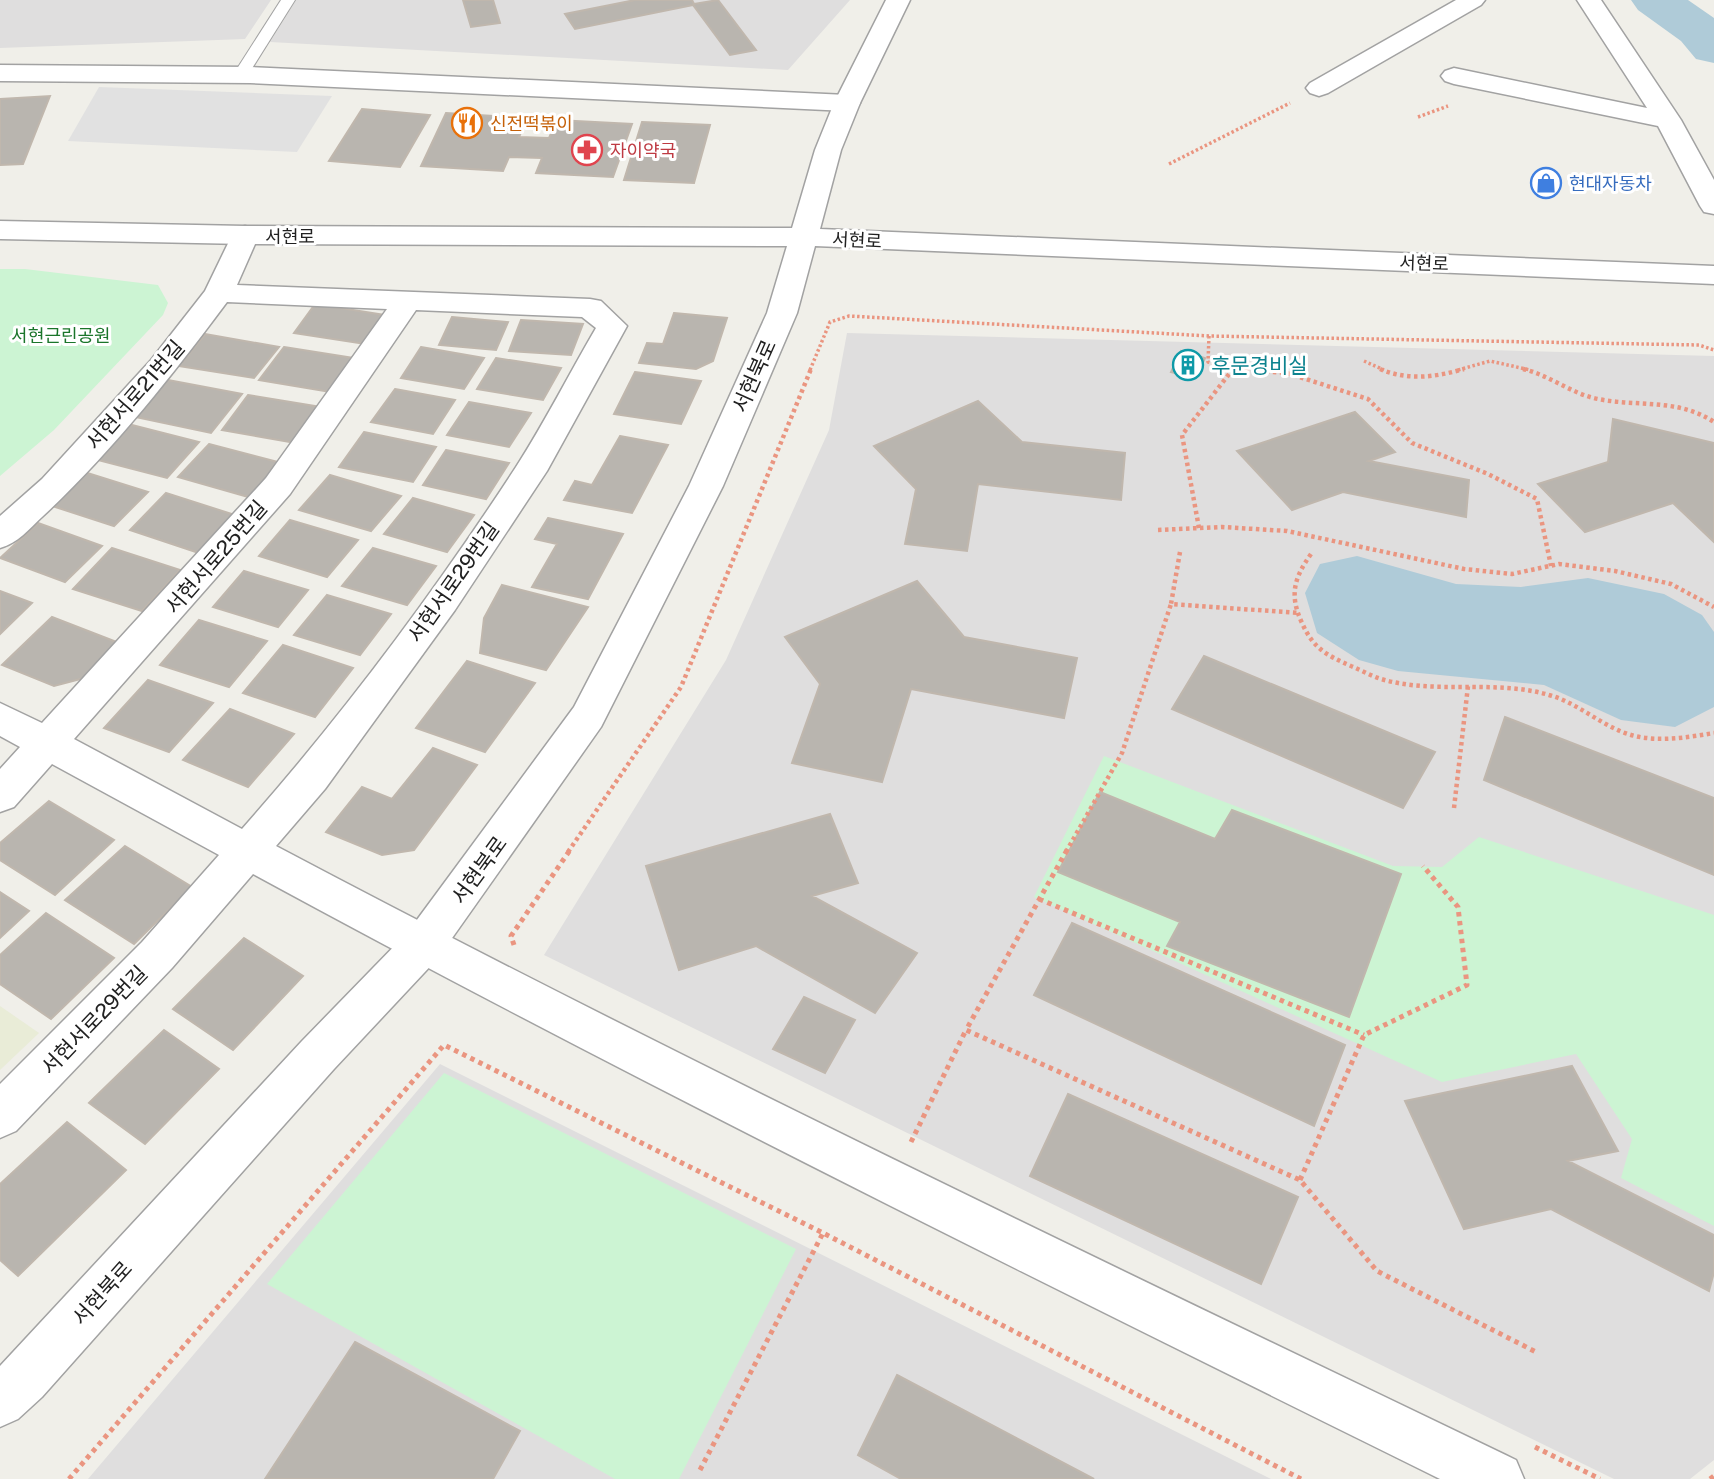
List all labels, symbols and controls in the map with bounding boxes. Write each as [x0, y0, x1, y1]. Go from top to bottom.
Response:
restaurant icon: 신전떡볶이 [450, 106, 484, 140]
place label: 신전떡볶이 [490, 113, 573, 134]
pharmacy icon: 자이약국 [570, 133, 604, 167]
place label: 자이약국 [610, 140, 676, 161]
shop icon: 현대자동차 [1529, 166, 1563, 200]
place label: 현대자동차 [1569, 173, 1652, 194]
street label: 서현로 [265, 226, 315, 247]
street label: 서현로 [832, 228, 882, 252]
street label: 서현로 [1399, 252, 1449, 274]
park label: 서현근린공원 [11, 325, 111, 346]
street label: 서현서로21번길 [81, 335, 189, 455]
street label: 서현북로 [727, 336, 781, 416]
building icon: 후문경비실 [1171, 348, 1205, 382]
place label: 후문경비실 [1211, 353, 1308, 378]
street label: 서현서로25번길 [160, 495, 272, 619]
street label: 서현서로29번길 [402, 517, 504, 647]
street label: 서현북로 [446, 831, 512, 909]
street label: 서현서로29번길 [36, 960, 152, 1080]
street label: 서현북로 [67, 1256, 137, 1330]

